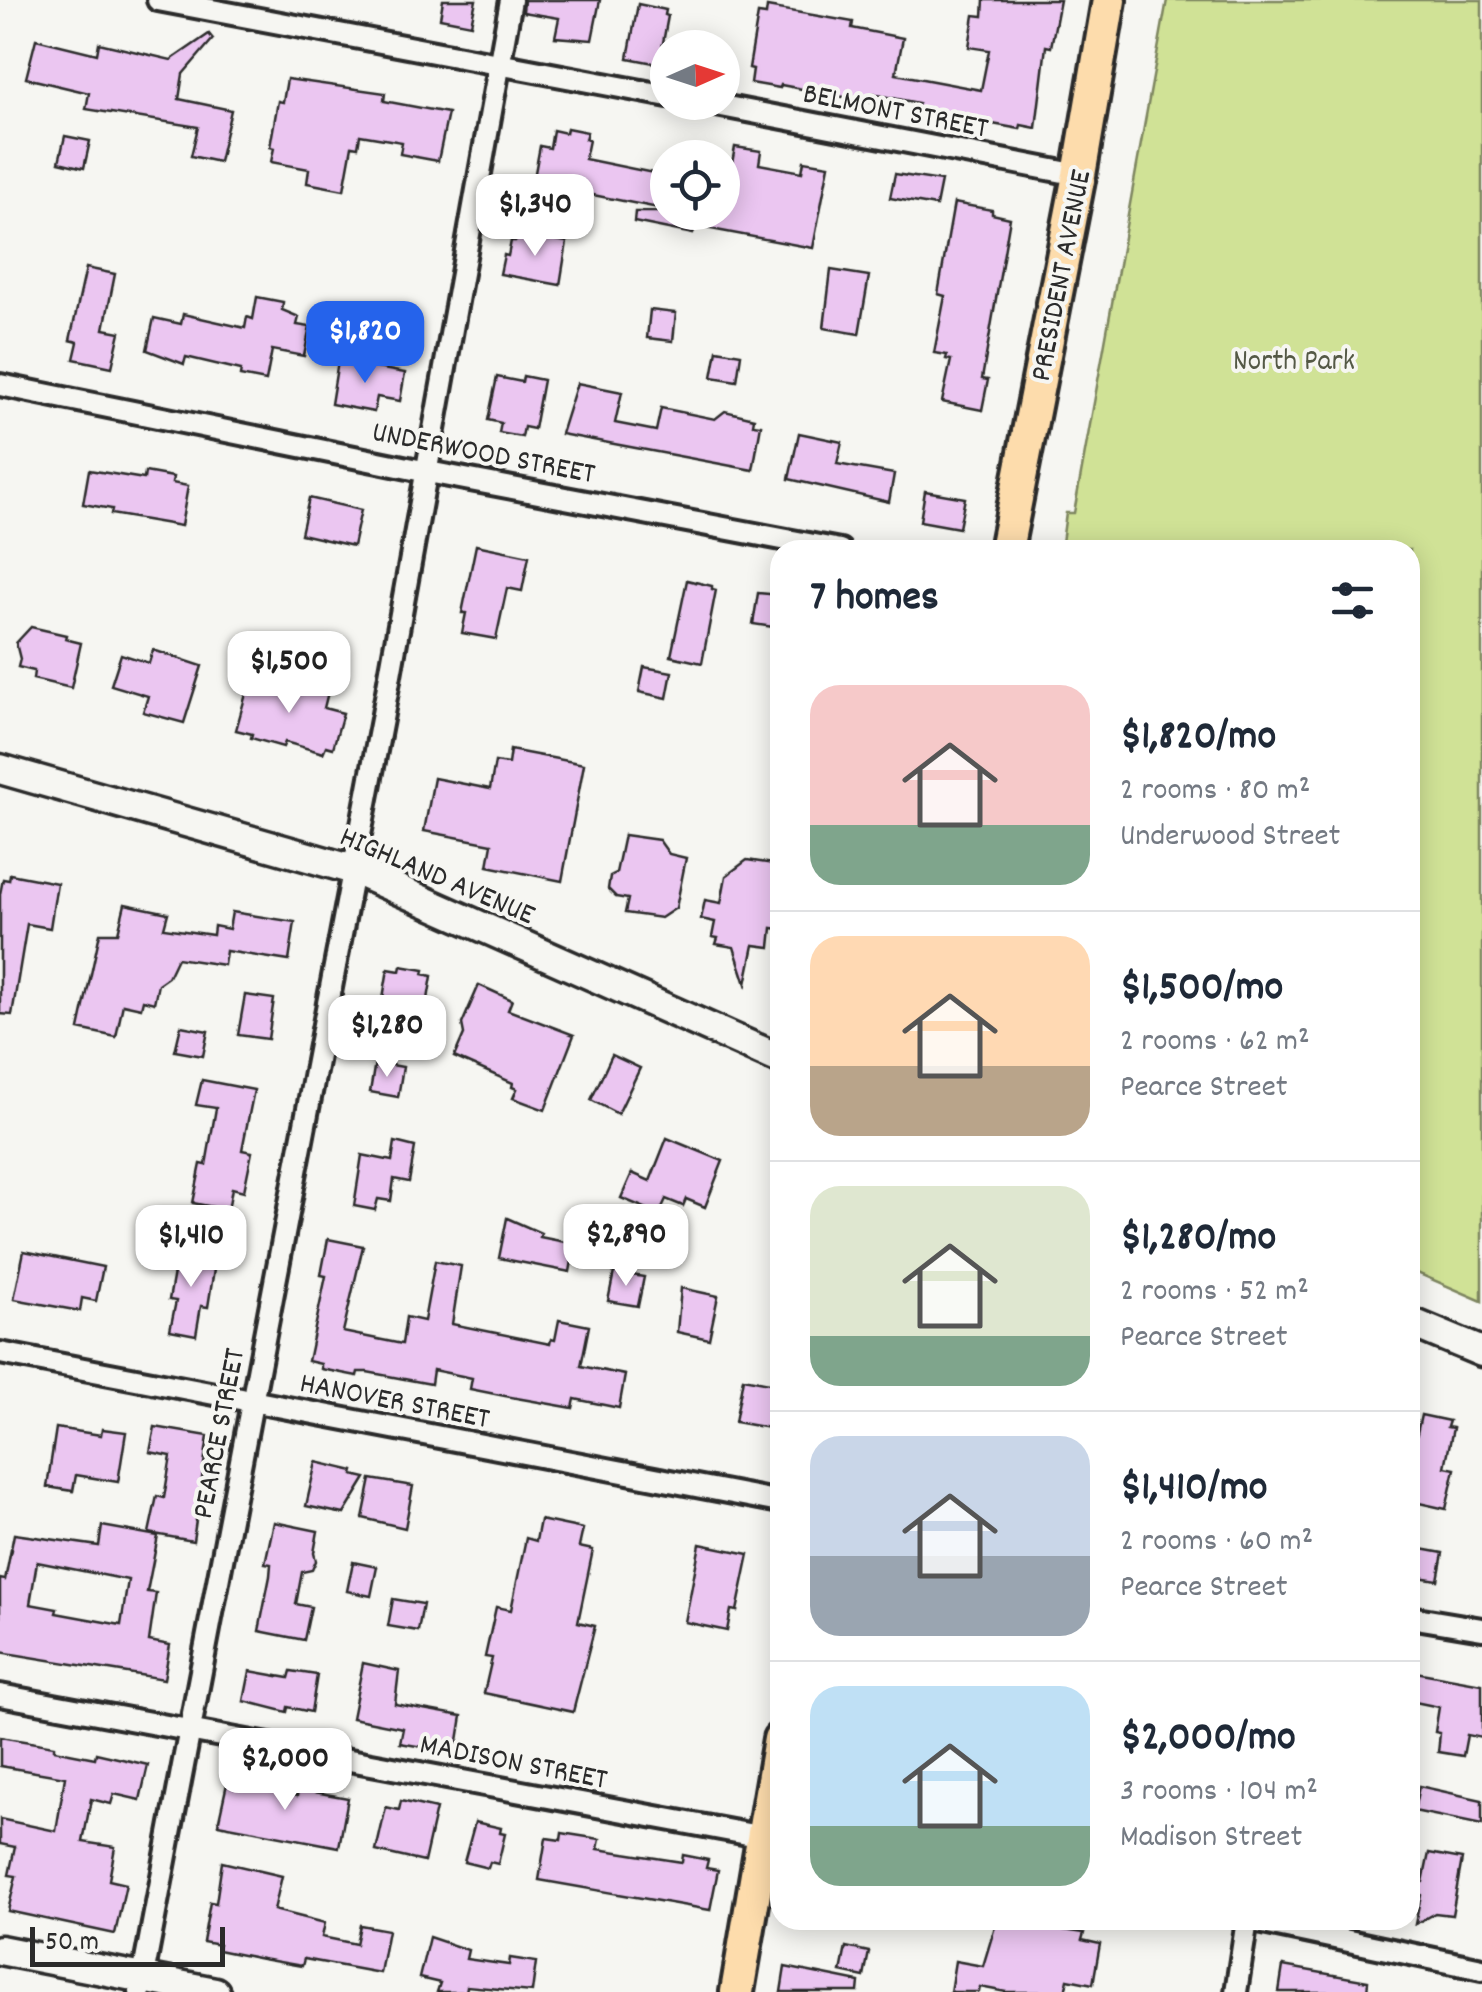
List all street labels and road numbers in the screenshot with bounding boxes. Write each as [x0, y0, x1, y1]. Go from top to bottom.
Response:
street label: BELMONT STREET [799, 74, 991, 152]
street label: PRESIDENT AVENUE [1022, 166, 1105, 385]
street label: UNDERWOOD STREET [368, 413, 598, 498]
street label: HIGHLAND AVENUE [332, 818, 541, 939]
street label: PEARCE STREET [184, 1345, 259, 1523]
street label: HANOVER STREET [296, 1364, 493, 1443]
street label: MADISON STREET [416, 1725, 610, 1804]

